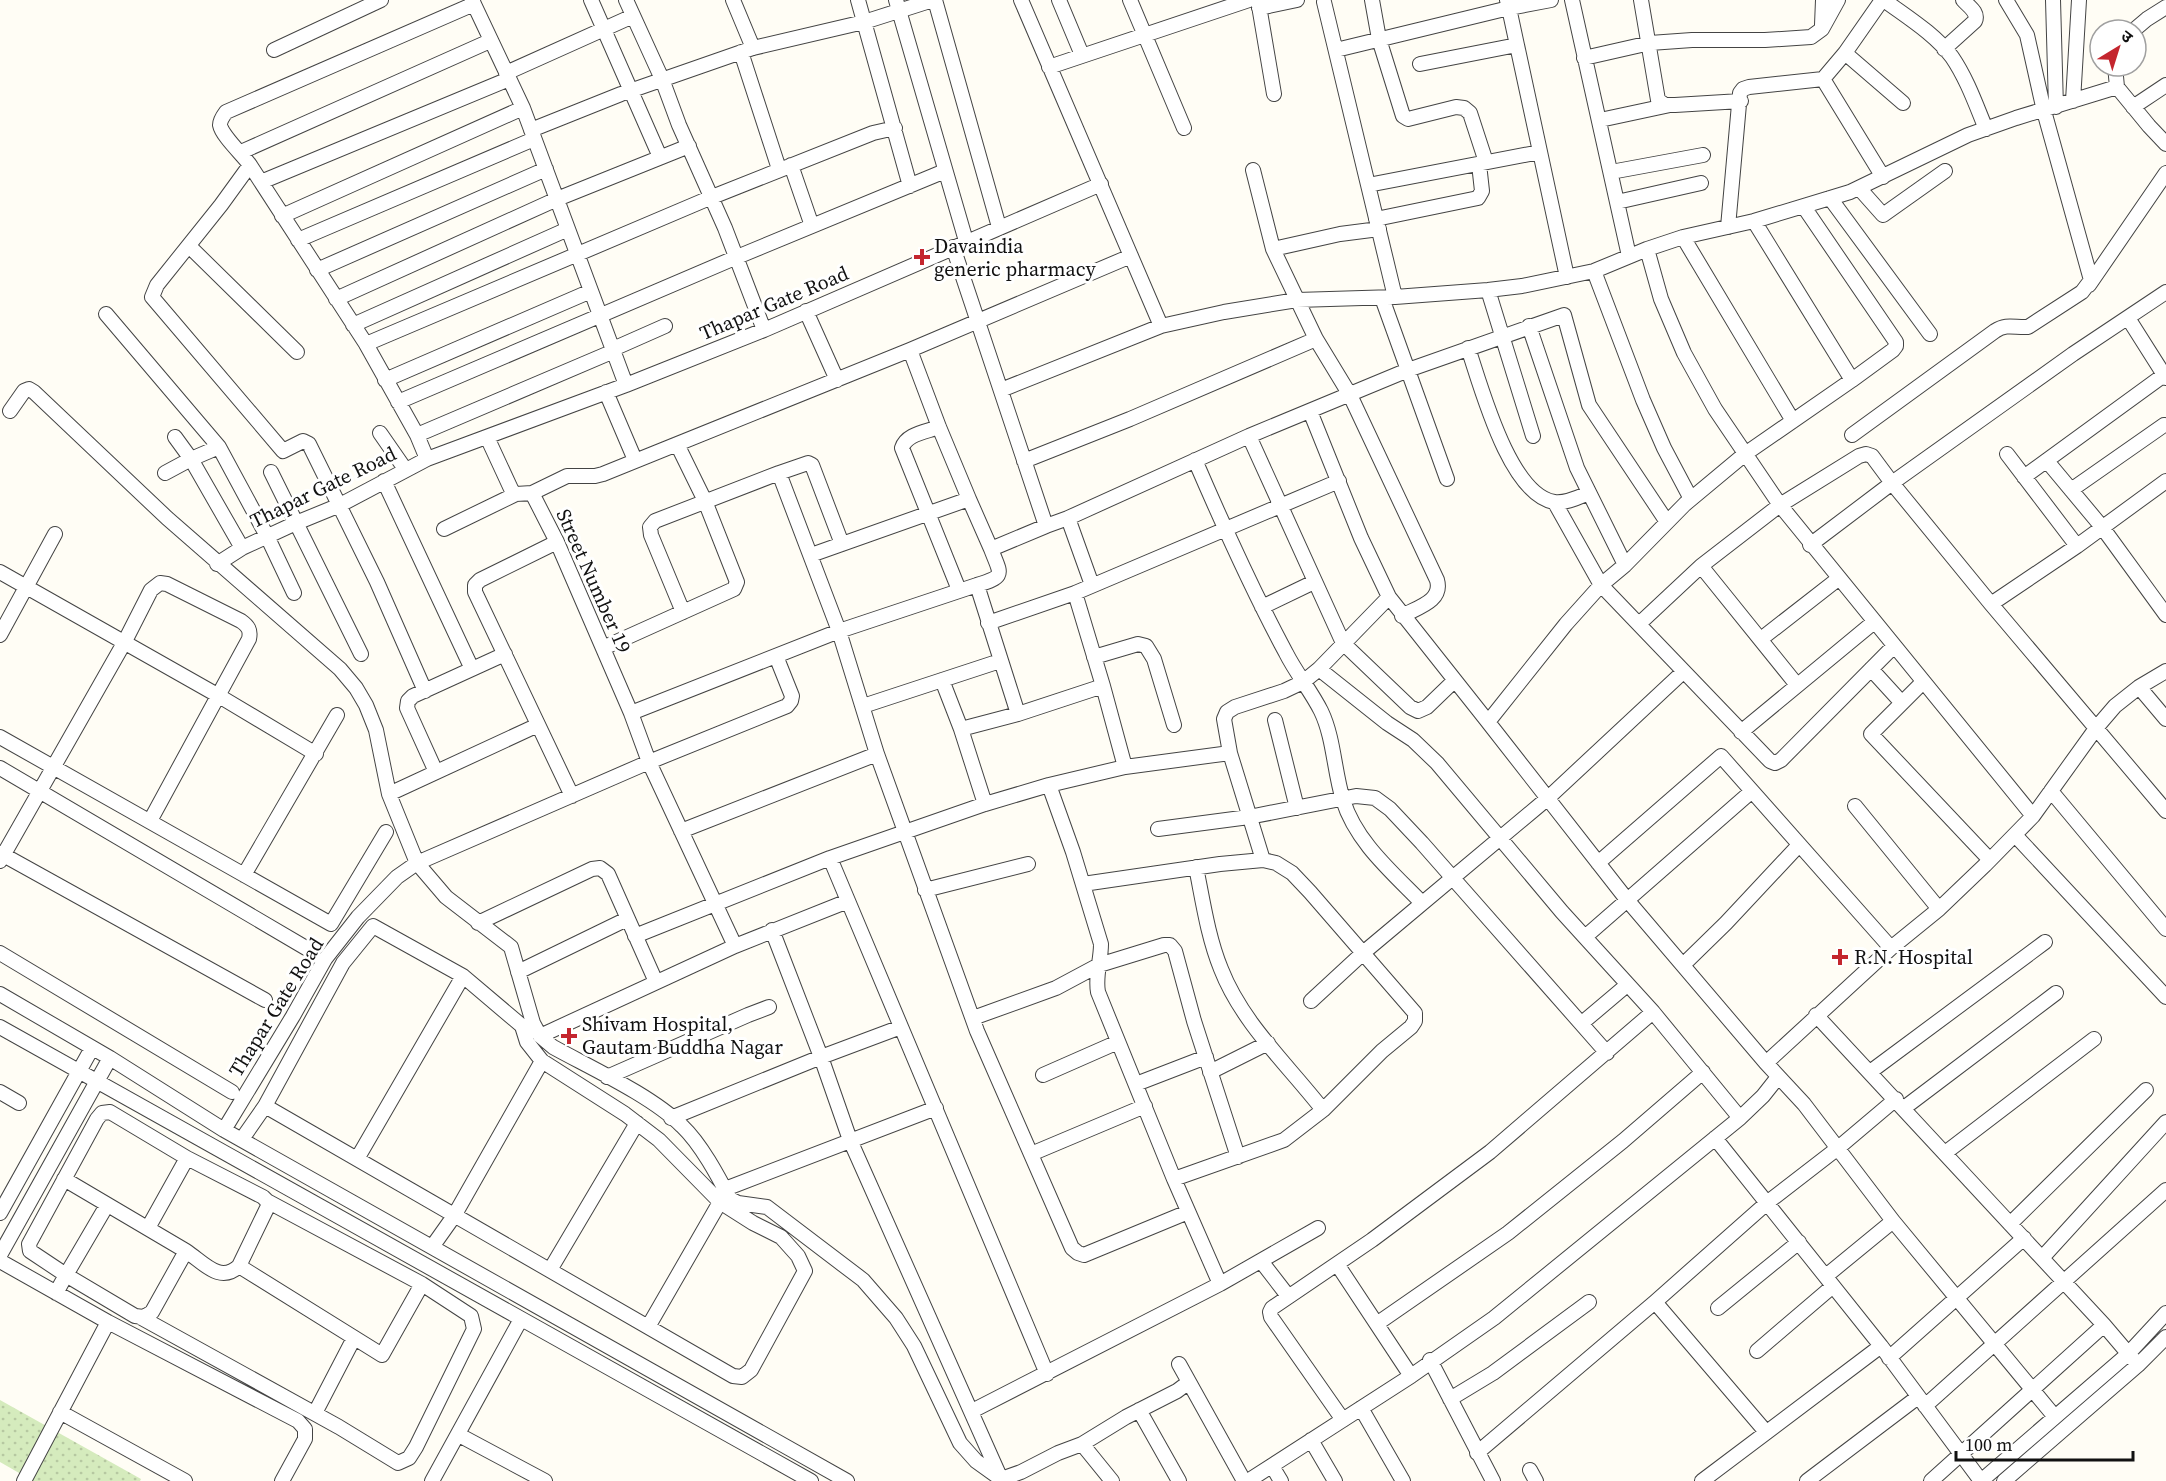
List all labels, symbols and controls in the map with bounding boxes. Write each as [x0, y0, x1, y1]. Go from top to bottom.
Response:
north arrow [2088, 18, 2148, 78]
text: उ [2117, 25, 2138, 48]
place label: Davaindia generic pharmacy [934, 232, 1096, 283]
marker: Davaindia generic pharmacy [915, 250, 929, 264]
street label: Thapar Gate Road [695, 259, 853, 347]
street label: Thapar Gate Road [245, 439, 401, 534]
street label: Street Number 19 [550, 504, 638, 658]
street label: Thapar Gate Road [222, 932, 330, 1082]
place label: R.N. Hospital [1854, 943, 1973, 971]
marker: R.N. Hospital [1831, 948, 1849, 966]
place label: Shivam Hospital, Gautam Buddha Nagar [582, 1010, 783, 1061]
marker: Shivam Hospital, Gautam Buddha Nagar [560, 1027, 578, 1045]
scale bar [1956, 1424, 2133, 1462]
text: 100 m [1965, 1432, 2012, 1457]

